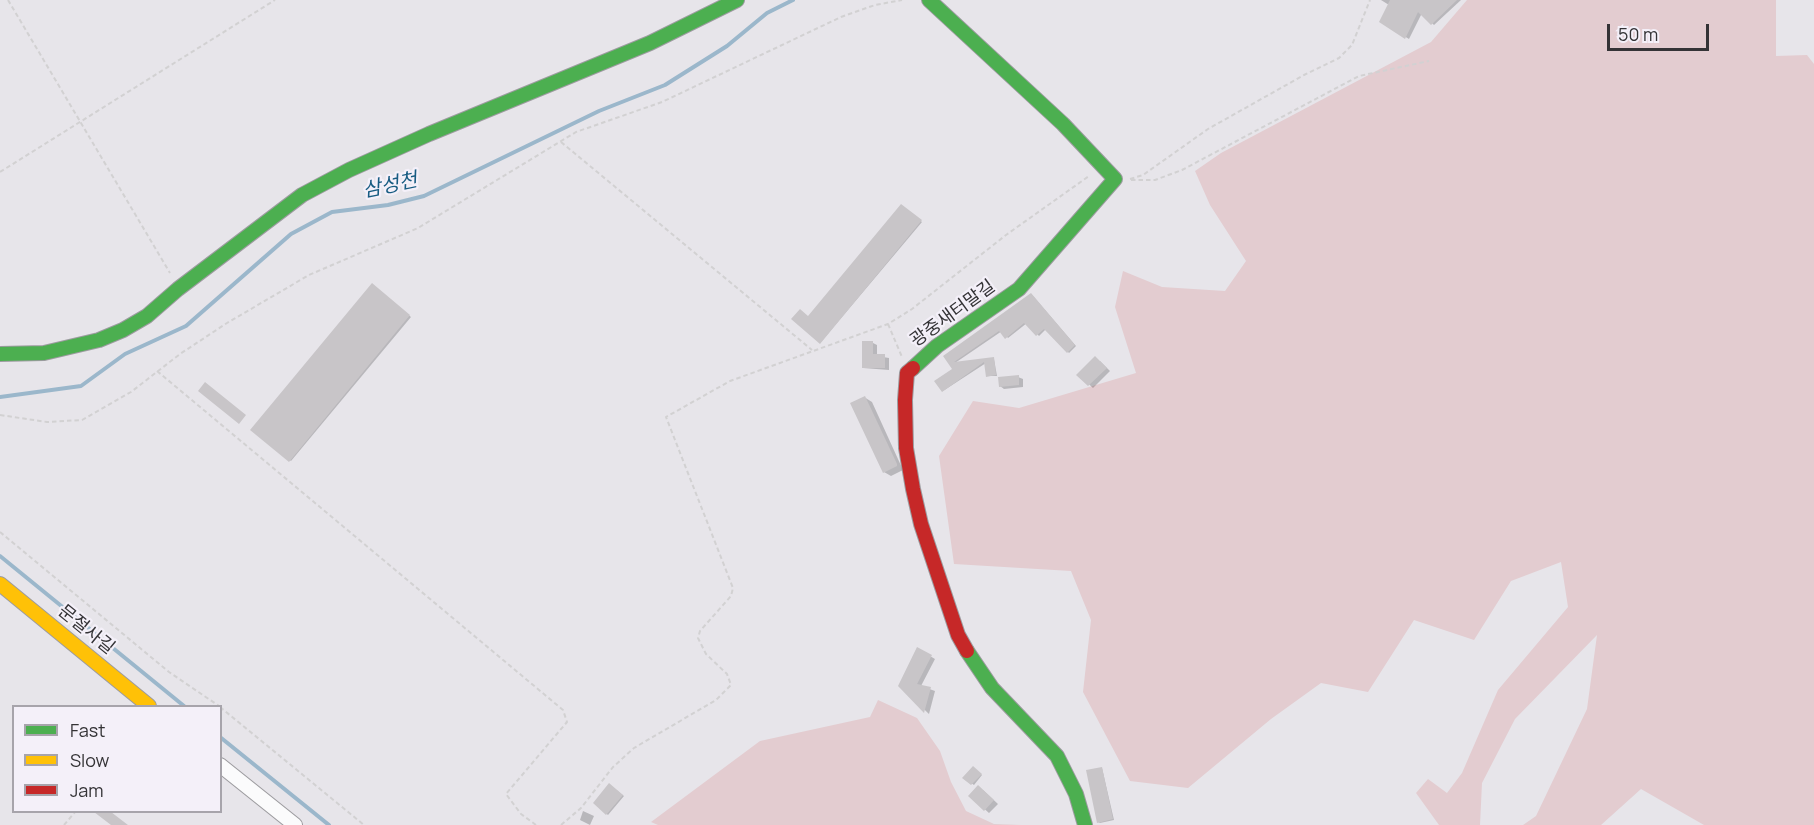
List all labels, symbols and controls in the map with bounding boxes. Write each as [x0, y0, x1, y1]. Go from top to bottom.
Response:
scale bar [1610, 12, 1712, 50]
text: 50 m [1618, 22, 1658, 46]
water label: 삼성천 [361, 169, 419, 203]
street label: 광중새터말길 [906, 276, 1000, 352]
street label: 문절사길 [53, 601, 119, 659]
legend [12, 705, 222, 813]
text: Fast [70, 718, 105, 742]
text: Slow [70, 748, 109, 772]
text: Jam [70, 778, 104, 802]

